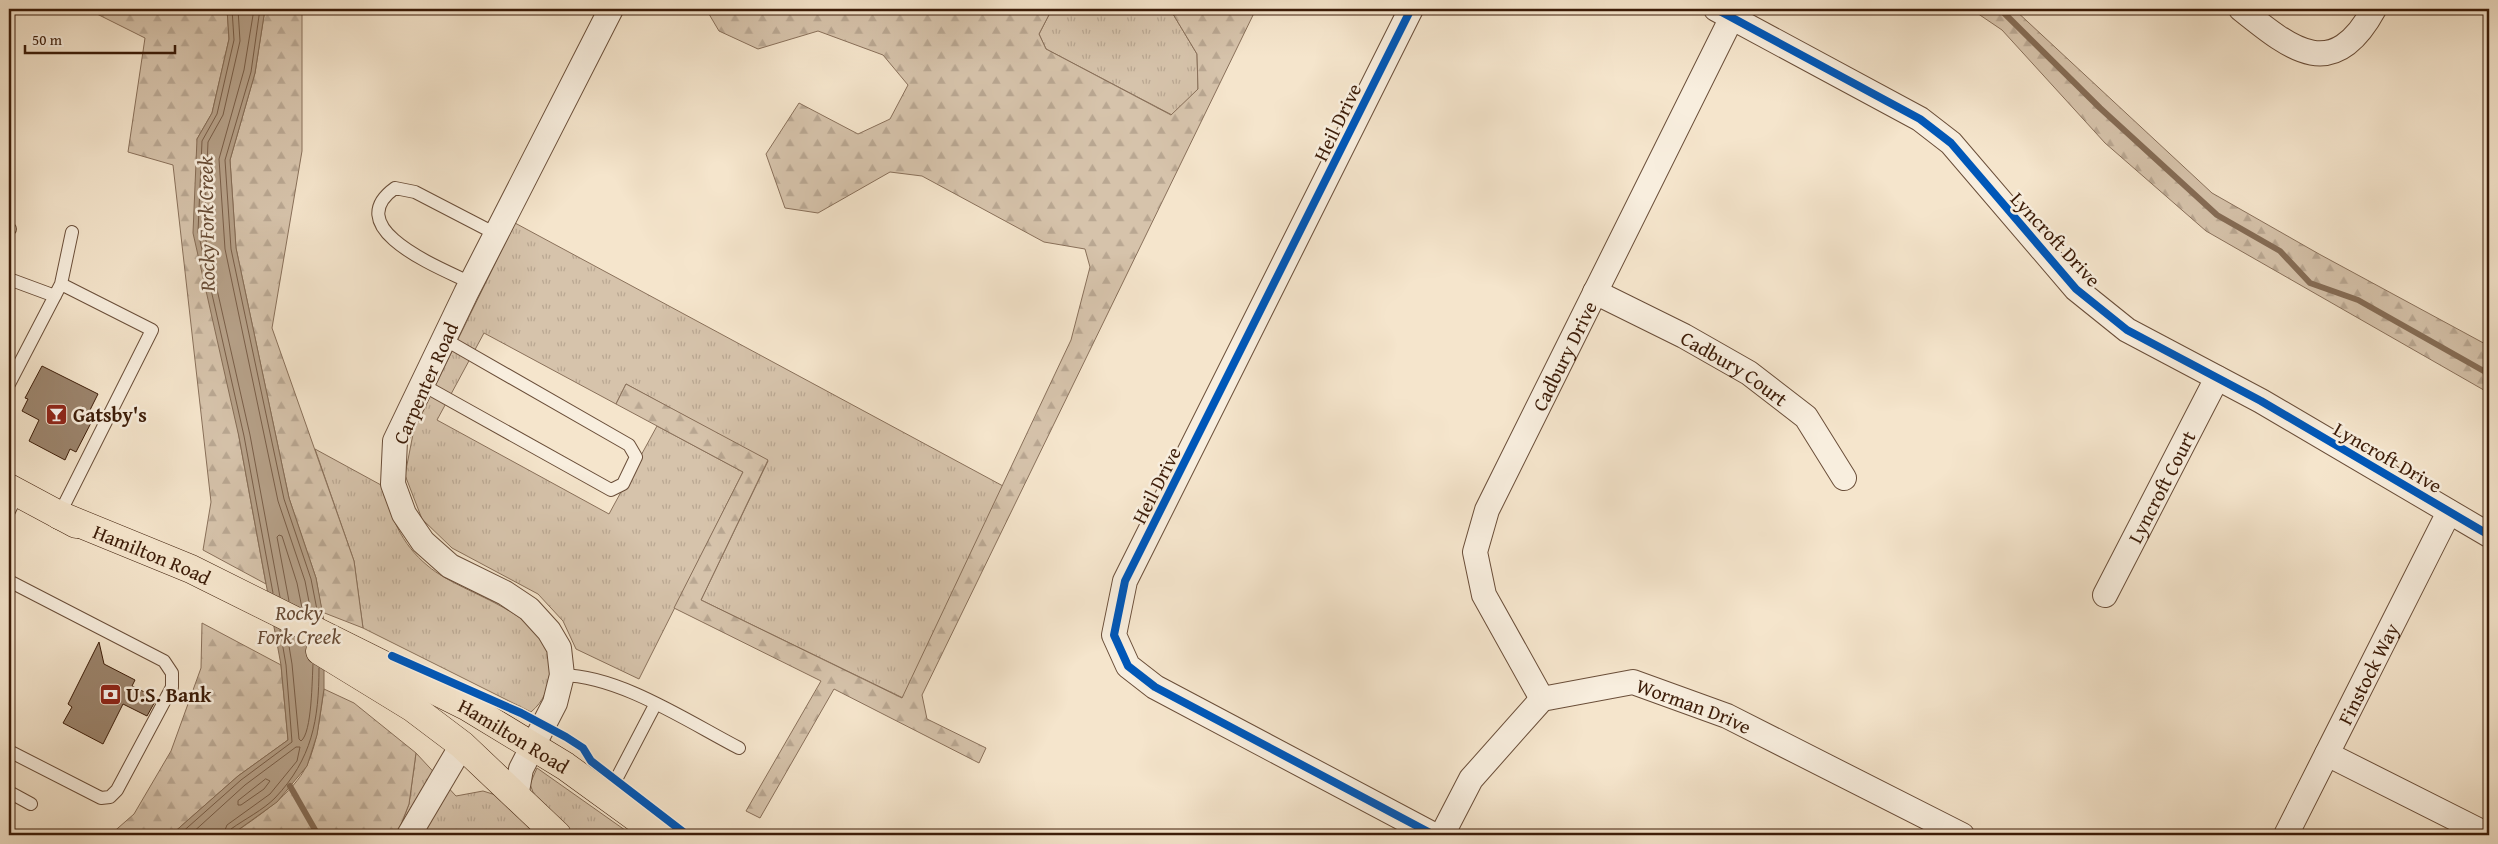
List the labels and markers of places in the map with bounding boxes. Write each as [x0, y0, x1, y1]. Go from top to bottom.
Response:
place label: Gatsby's [73, 400, 147, 429]
bar icon: Gatsby's [45, 402, 69, 426]
place label: U.S. Bank [126, 680, 212, 709]
bank icon: U.S. Bank [98, 682, 122, 706]

